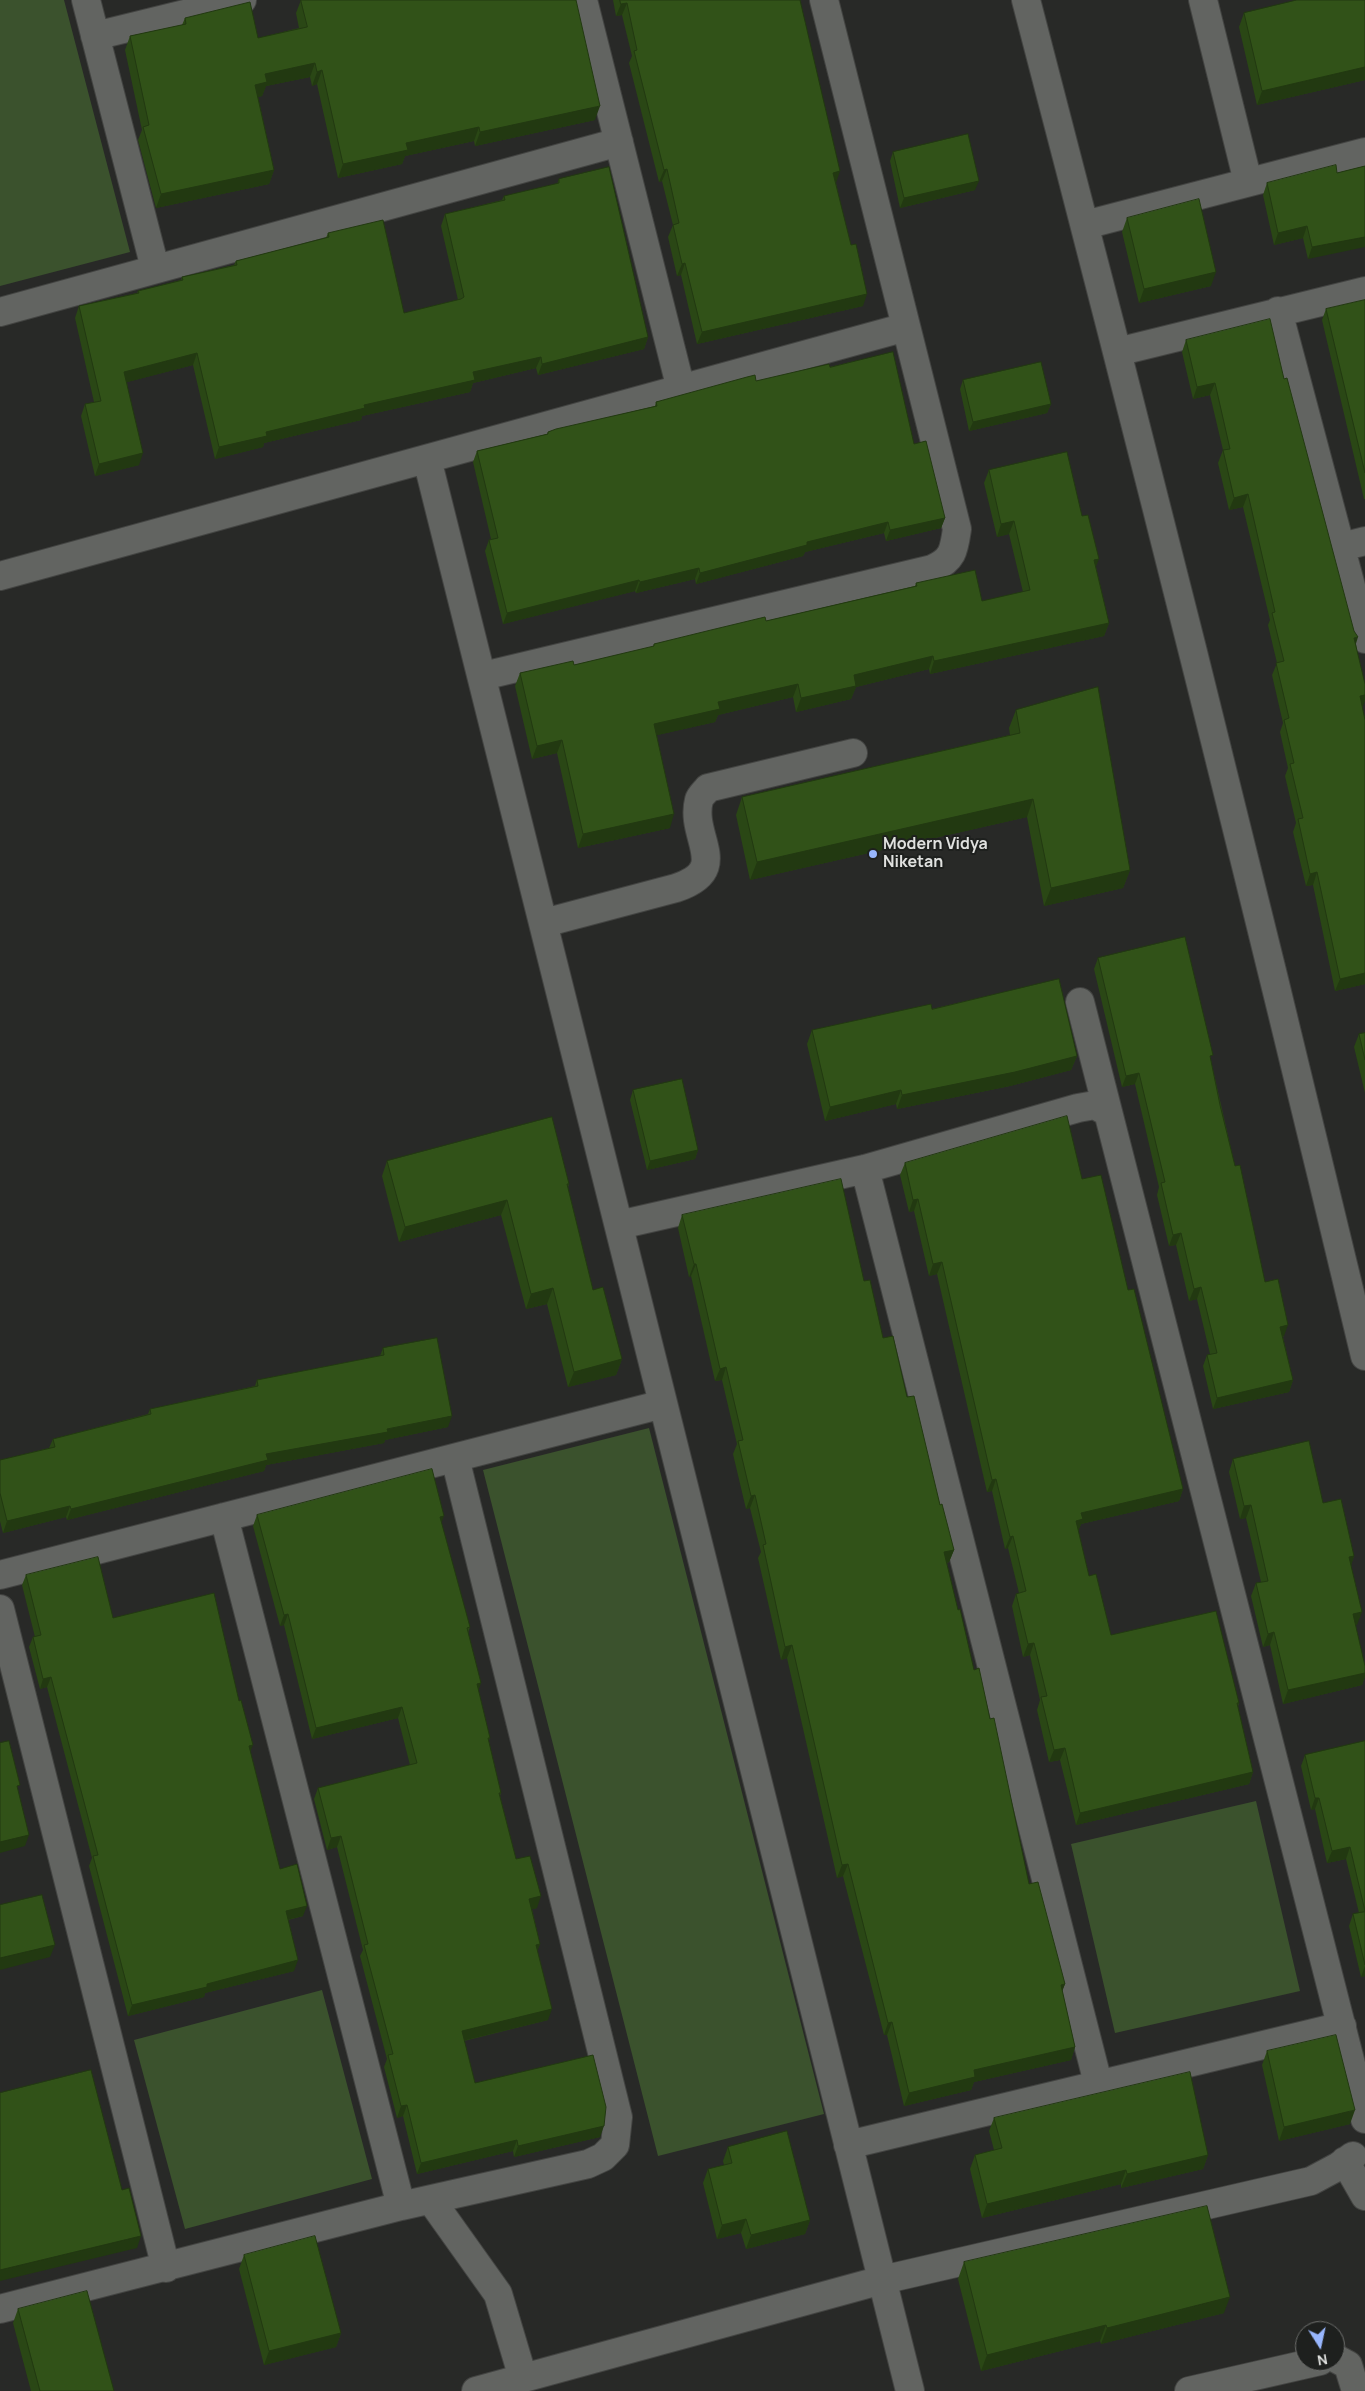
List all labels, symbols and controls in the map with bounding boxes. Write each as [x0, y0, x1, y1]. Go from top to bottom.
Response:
place label: Modern Vidya Niketan [883, 835, 988, 873]
marker: Modern Vidya Niketan [867, 848, 879, 860]
north arrow [1295, 2321, 1345, 2371]
text: N [1316, 2350, 1329, 2371]

